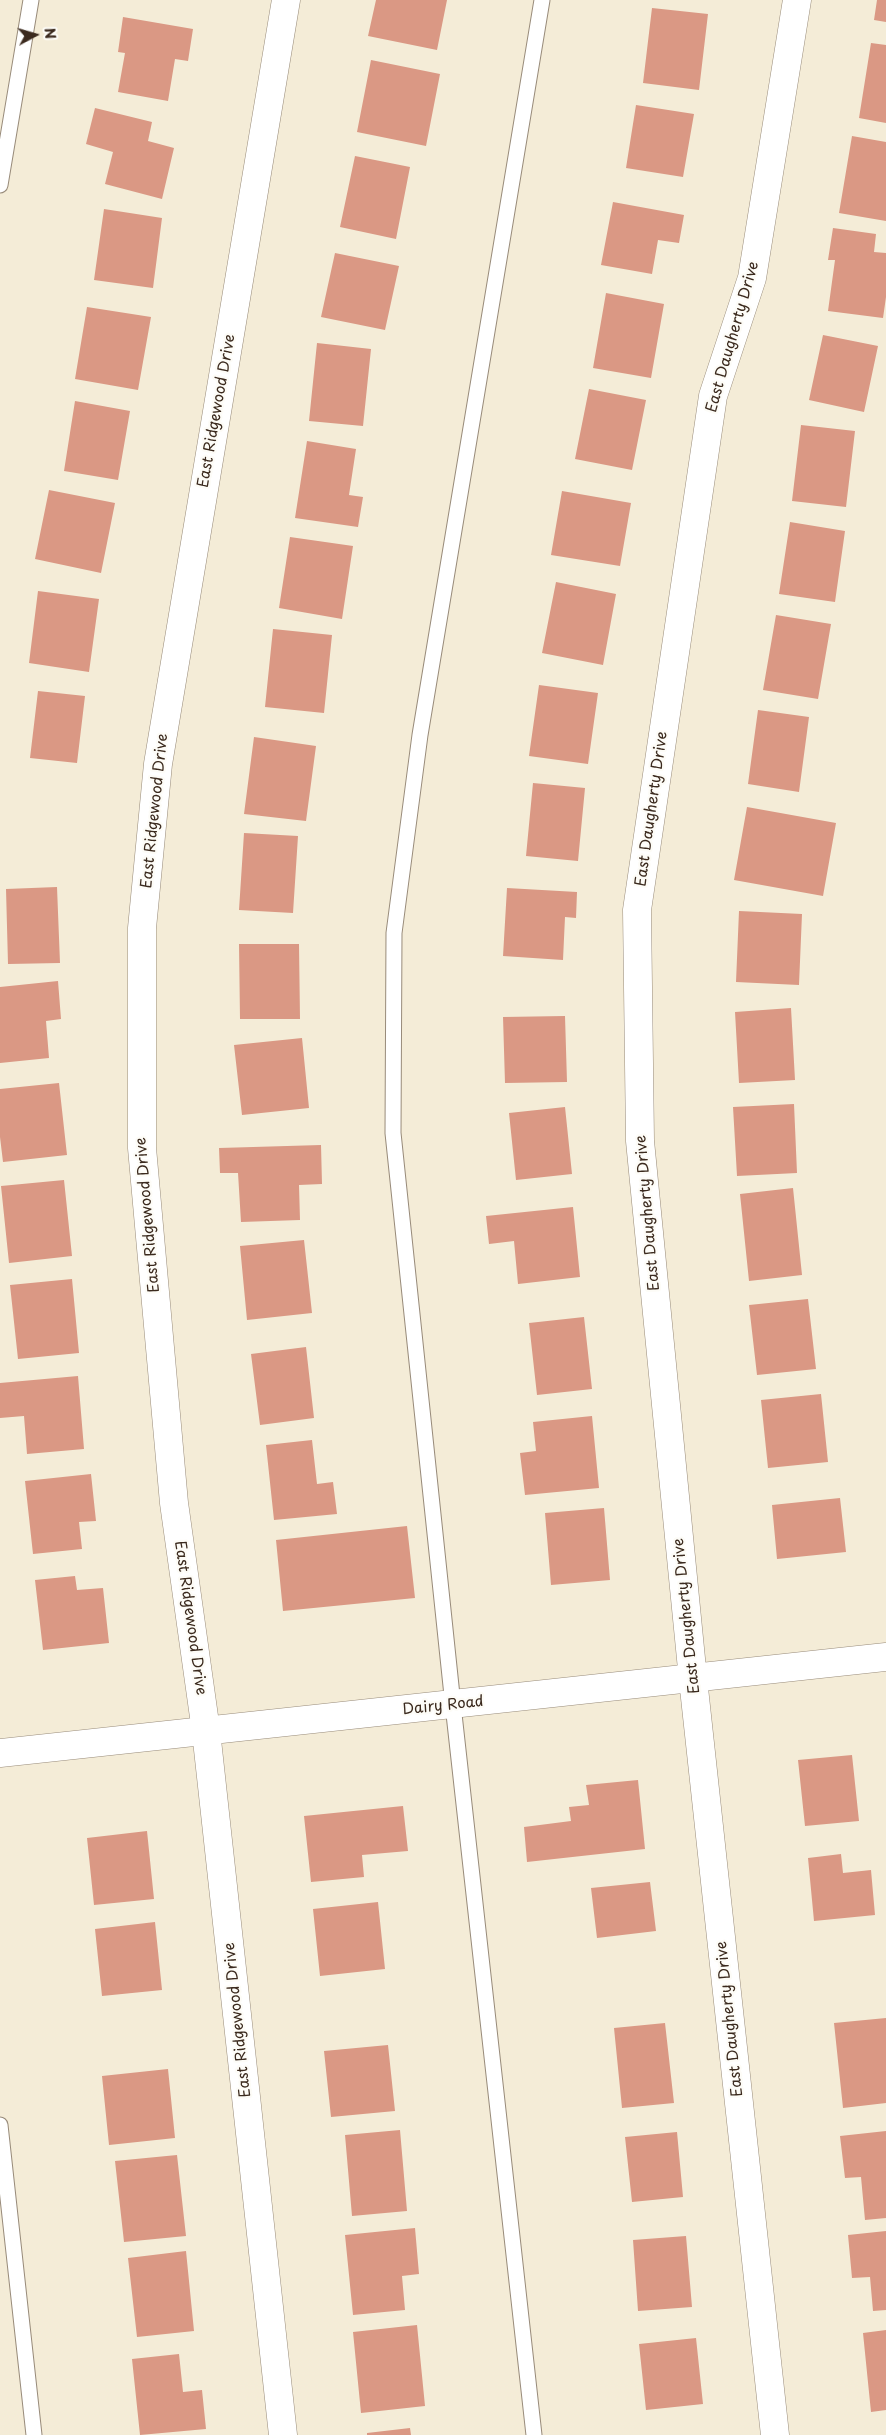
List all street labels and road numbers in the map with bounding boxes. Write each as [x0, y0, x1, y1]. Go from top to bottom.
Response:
street label: East Daugherty Drive [703, 259, 763, 415]
street label: East Ridgewood Drive [195, 333, 239, 489]
street label: East Daugherty Drive [632, 730, 672, 888]
street label: East Ridgewood Drive [138, 733, 172, 889]
street label: East Daugherty Drive [632, 1134, 664, 1292]
street label: East Ridgewood Drive [132, 1137, 164, 1293]
street label: East Daugherty Drive [670, 1537, 704, 1695]
street label: East Ridgewood Drive [170, 1540, 210, 1696]
street label: Dairy Road [402, 1693, 484, 1719]
street label: East Daugherty Drive [713, 1940, 747, 2098]
street label: East Ridgewood Drive [221, 1942, 255, 2098]

